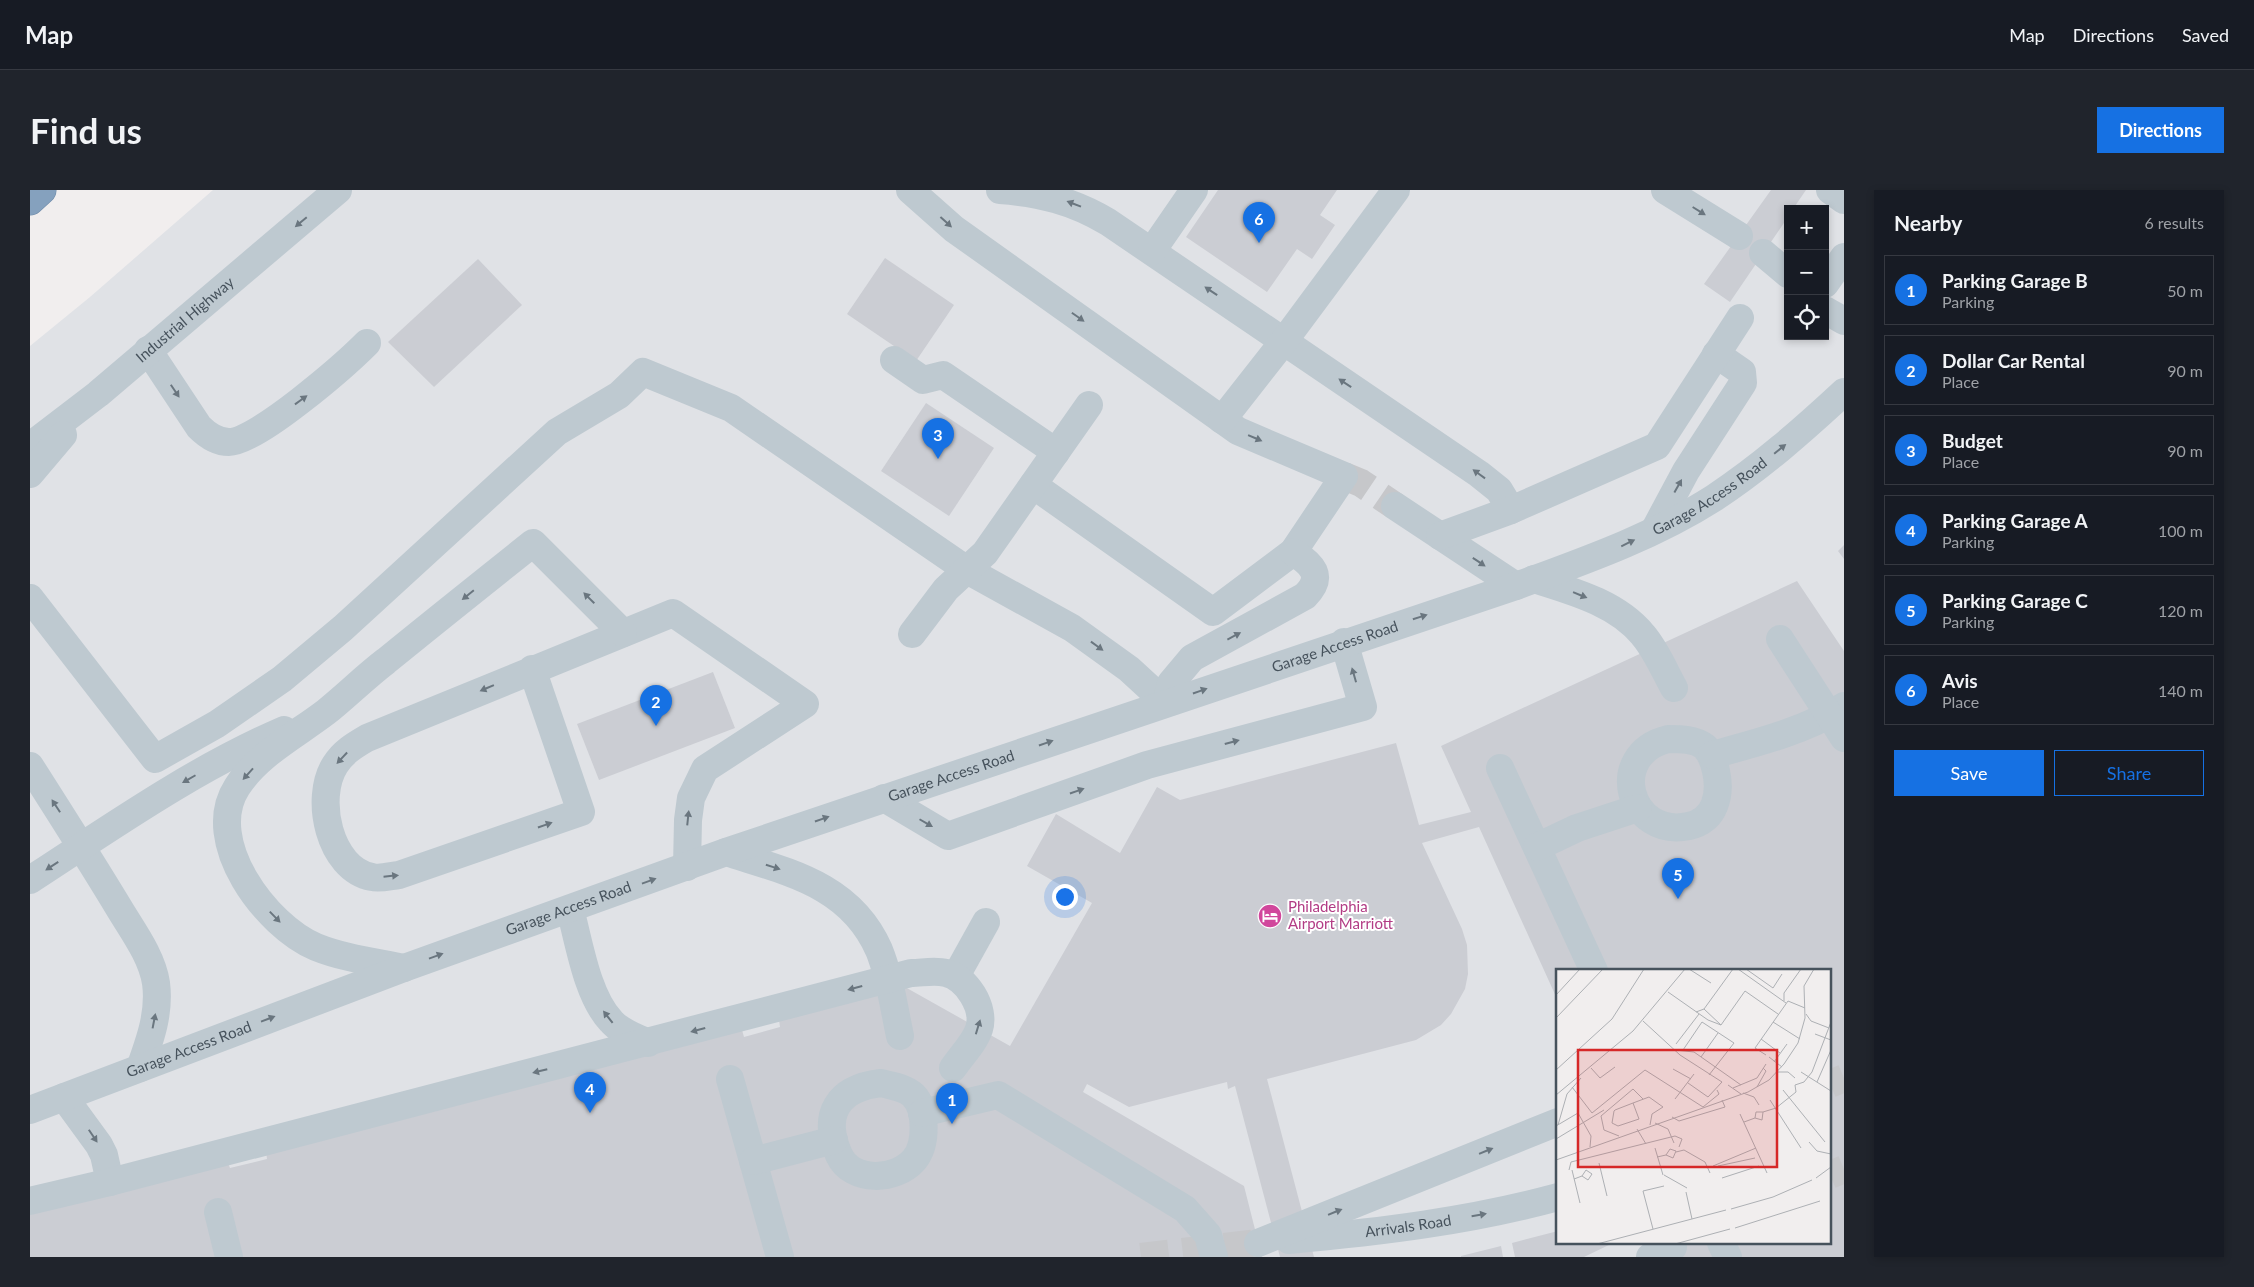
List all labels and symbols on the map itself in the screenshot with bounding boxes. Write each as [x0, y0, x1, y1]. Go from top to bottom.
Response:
one-way arrow [1066, 200, 1081, 208]
pin: 6 [1243, 202, 1275, 243]
one-way arrow [1693, 207, 1706, 216]
one-way arrow [295, 216, 308, 227]
one-way arrow [940, 217, 953, 228]
street label: Industrial Highway [132, 272, 237, 366]
one-way arrow [1204, 286, 1217, 296]
one-way arrow [1071, 312, 1085, 322]
one-way arrow [1338, 378, 1352, 388]
one-way arrow [170, 384, 180, 398]
one-way arrow [294, 394, 307, 405]
pin: 3 [922, 418, 954, 459]
one-way arrow [1248, 435, 1263, 443]
one-way arrow [1773, 444, 1786, 455]
street label: Garage Access Road [1649, 453, 1770, 538]
one-way arrow [1472, 469, 1486, 479]
one-way arrow [1674, 479, 1682, 494]
one-way arrow [1621, 538, 1635, 546]
one-way arrow [1473, 557, 1486, 567]
one-way arrow [462, 590, 475, 601]
one-way arrow [1573, 591, 1588, 599]
one-way arrow [583, 593, 595, 605]
one-way arrow [1413, 613, 1428, 620]
street label: Garage Access Road [1269, 616, 1400, 676]
one-way arrow [1227, 631, 1241, 640]
one-way arrow [1090, 641, 1104, 651]
one-way arrow [1350, 667, 1358, 682]
one-way arrow [479, 684, 494, 692]
pin: 2 [640, 685, 672, 726]
one-way arrow [1193, 687, 1208, 695]
one-way arrow [1225, 738, 1240, 746]
one-way arrow [1039, 739, 1054, 747]
street label: Garage Access Road [885, 746, 1016, 805]
one-way arrow [336, 751, 347, 764]
one-way arrow [242, 768, 254, 780]
one-way arrow [182, 775, 197, 783]
one-way arrow [1070, 787, 1085, 794]
one-way arrow [51, 800, 60, 813]
one-way arrow [685, 810, 693, 826]
one-way arrow [815, 815, 830, 822]
one-way arrow [919, 818, 933, 827]
one-way arrow [537, 821, 552, 828]
pin: 5 [1662, 858, 1694, 899]
one-way arrow [45, 861, 58, 870]
one-way arrow [765, 864, 780, 872]
one-way arrow [383, 872, 399, 880]
street label: Garage Access Road [503, 877, 634, 939]
one-way arrow [642, 877, 657, 885]
your location [1052, 884, 1078, 910]
place label: Philadelphia Airport Marriott [1288, 897, 1394, 932]
hotel icon: Philadelphia Airport Marriott [1257, 903, 1283, 929]
one-way arrow [268, 910, 280, 922]
one-way arrow [429, 952, 444, 960]
inset map [1556, 969, 1832, 1244]
one-way arrow [847, 984, 862, 992]
one-way arrow [602, 1010, 613, 1023]
one-way arrow [151, 1013, 159, 1029]
one-way arrow [260, 1015, 275, 1022]
street label: Garage Access Road [124, 1017, 254, 1081]
one-way arrow [974, 1019, 982, 1034]
one-way arrow [690, 1026, 705, 1034]
one-way arrow [533, 1067, 548, 1075]
pin: 4 [574, 1072, 606, 1113]
pin: 1 [936, 1083, 968, 1124]
one-way arrow [88, 1130, 98, 1143]
one-way arrow [1479, 1147, 1494, 1155]
one-way arrow [1328, 1208, 1343, 1216]
street label: Arrivals Road [1364, 1210, 1453, 1240]
one-way arrow [1472, 1210, 1488, 1218]

